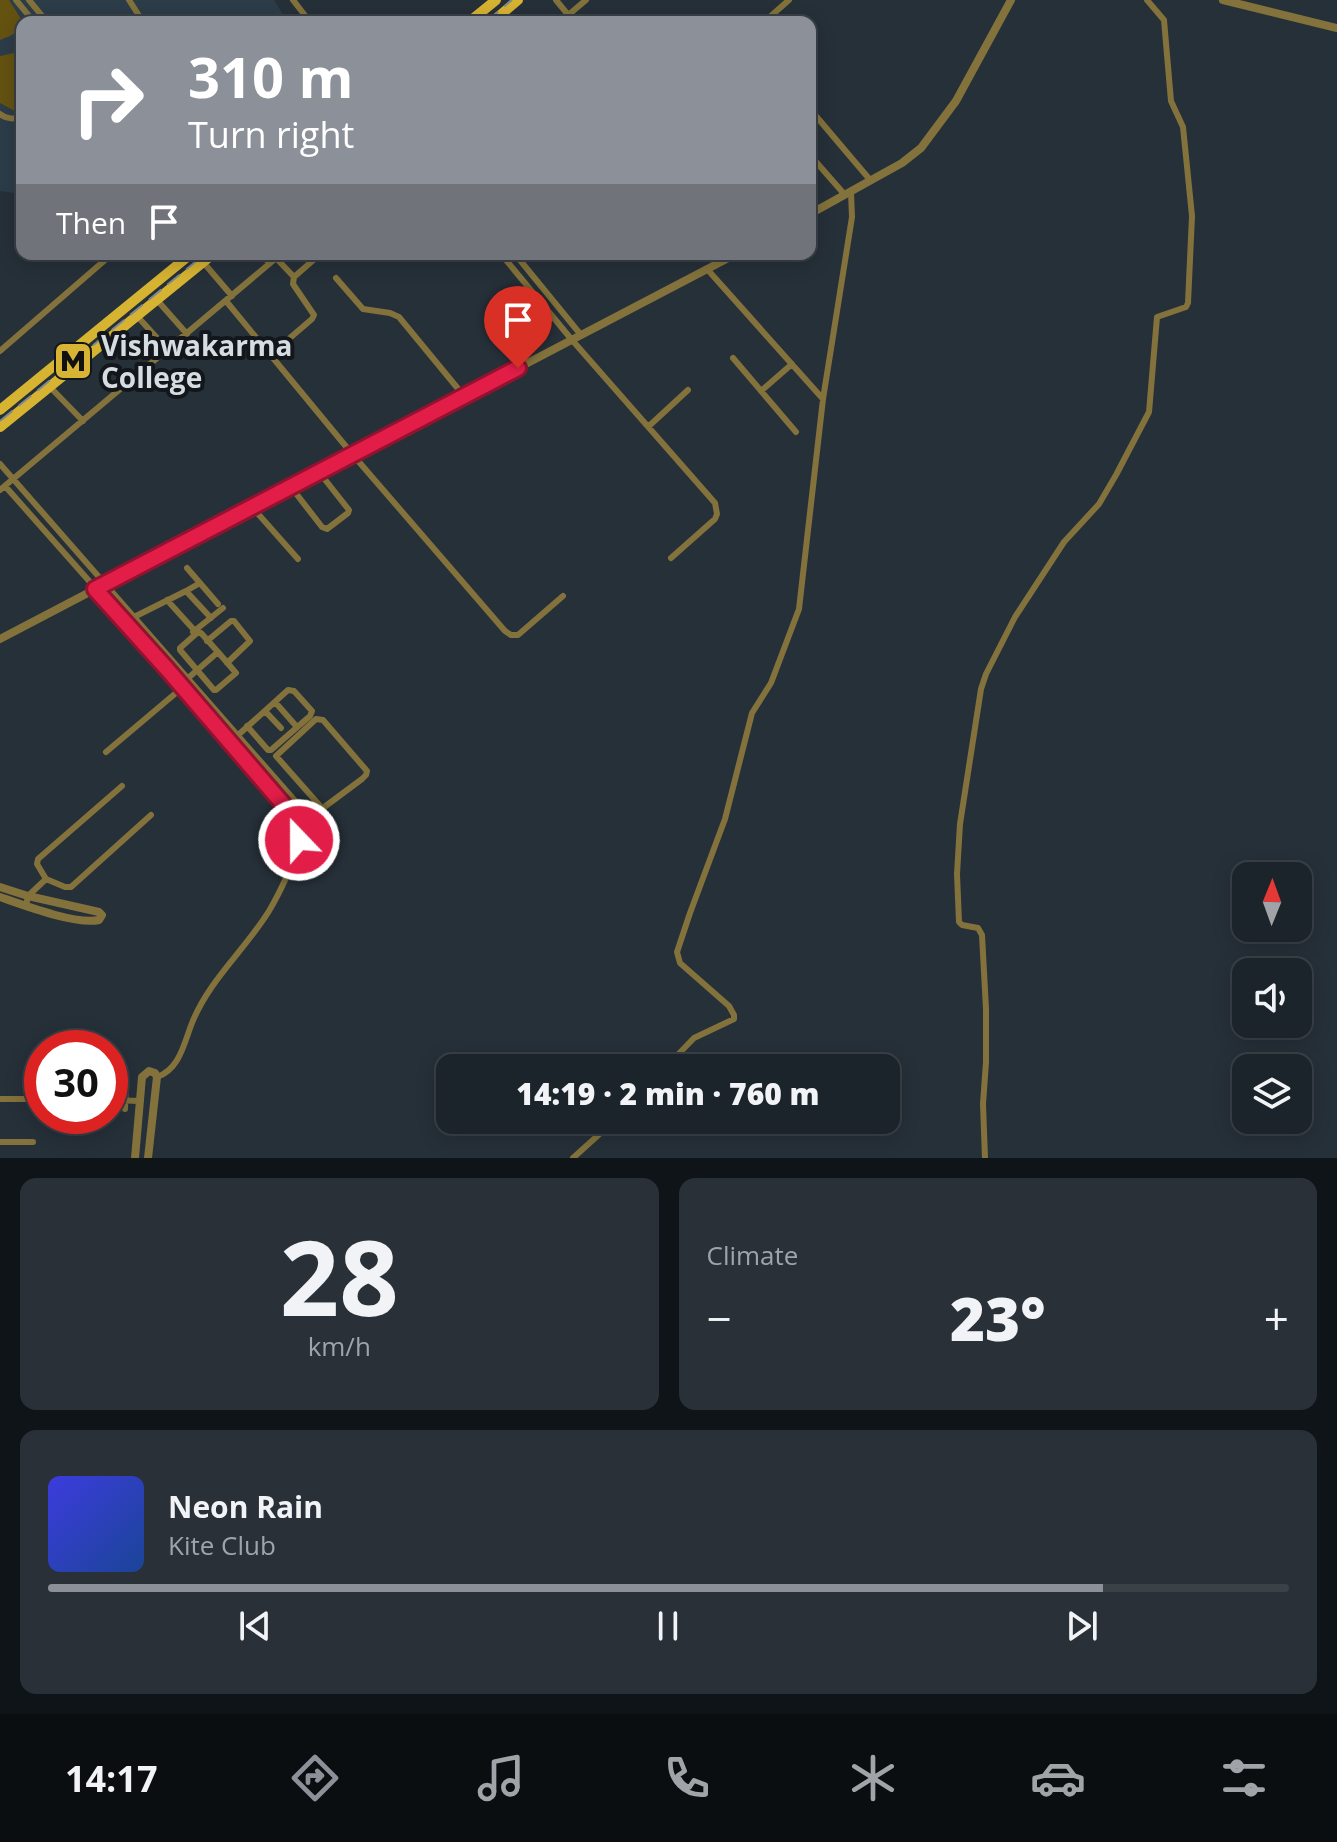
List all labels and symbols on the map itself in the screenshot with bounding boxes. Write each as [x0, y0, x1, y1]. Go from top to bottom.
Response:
pin [484, 286, 552, 368]
place label: Vishwakarma College [101, 326, 292, 396]
metro station icon: Vishwakarma College [52, 340, 94, 382]
position arrow [257, 798, 341, 882]
north arrow [1232, 862, 1312, 942]
speed limit sign: 30 [24, 1030, 128, 1134]

